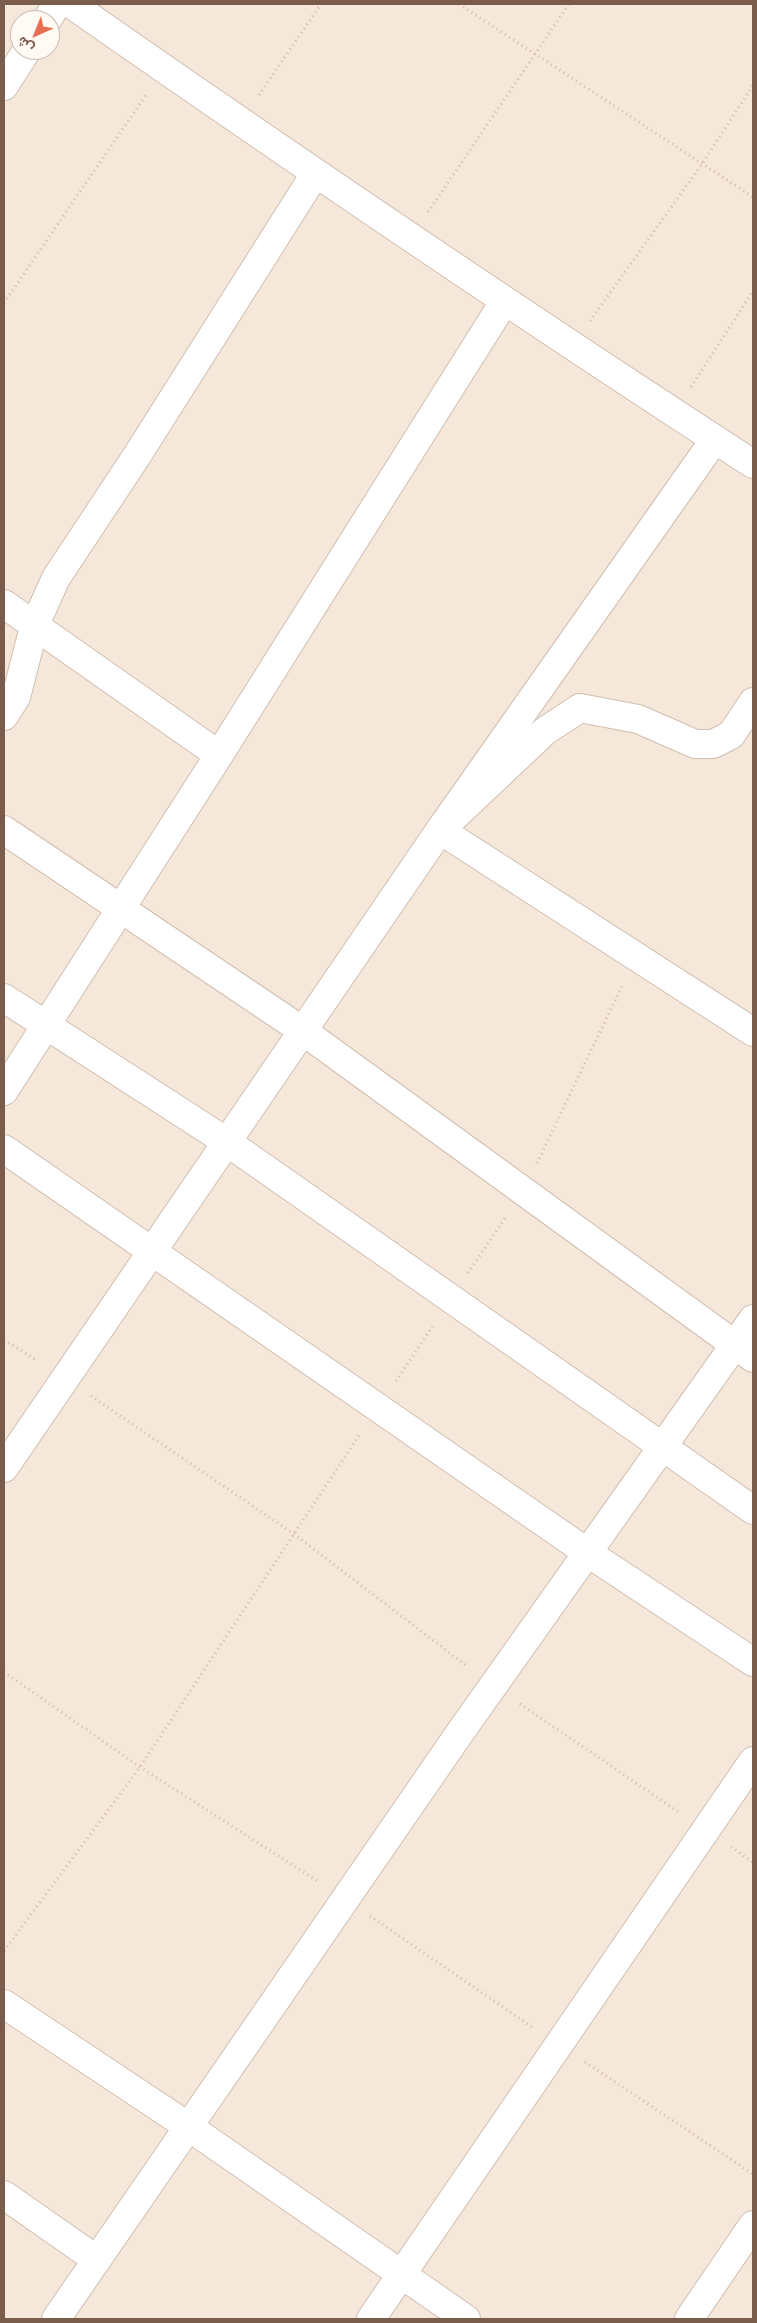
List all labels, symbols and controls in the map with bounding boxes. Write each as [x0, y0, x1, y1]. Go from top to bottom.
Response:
north arrow [10, 10, 60, 60]
text: ش [14, 33, 37, 57]

